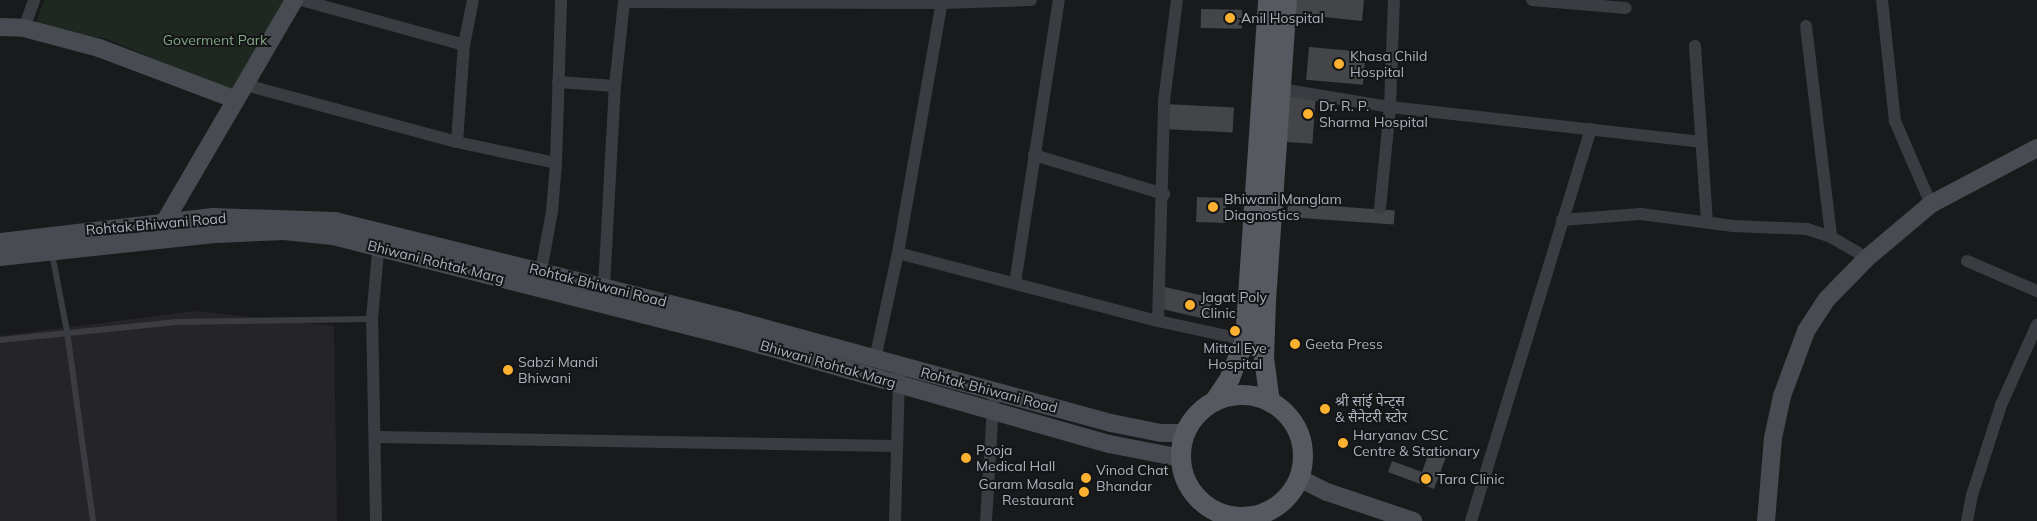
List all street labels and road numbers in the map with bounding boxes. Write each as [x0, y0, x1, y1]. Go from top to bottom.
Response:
street label: Rohtak Bhiwani Road [85, 209, 227, 239]
street label: Bhiwani Rohtak Marg [366, 237, 506, 287]
street label: Rohtak Bhiwani Road [528, 260, 668, 310]
street label: Bhiwani Rohtak Marg [758, 337, 898, 391]
street label: Rohtak Bhiwani Road [919, 364, 1059, 416]

